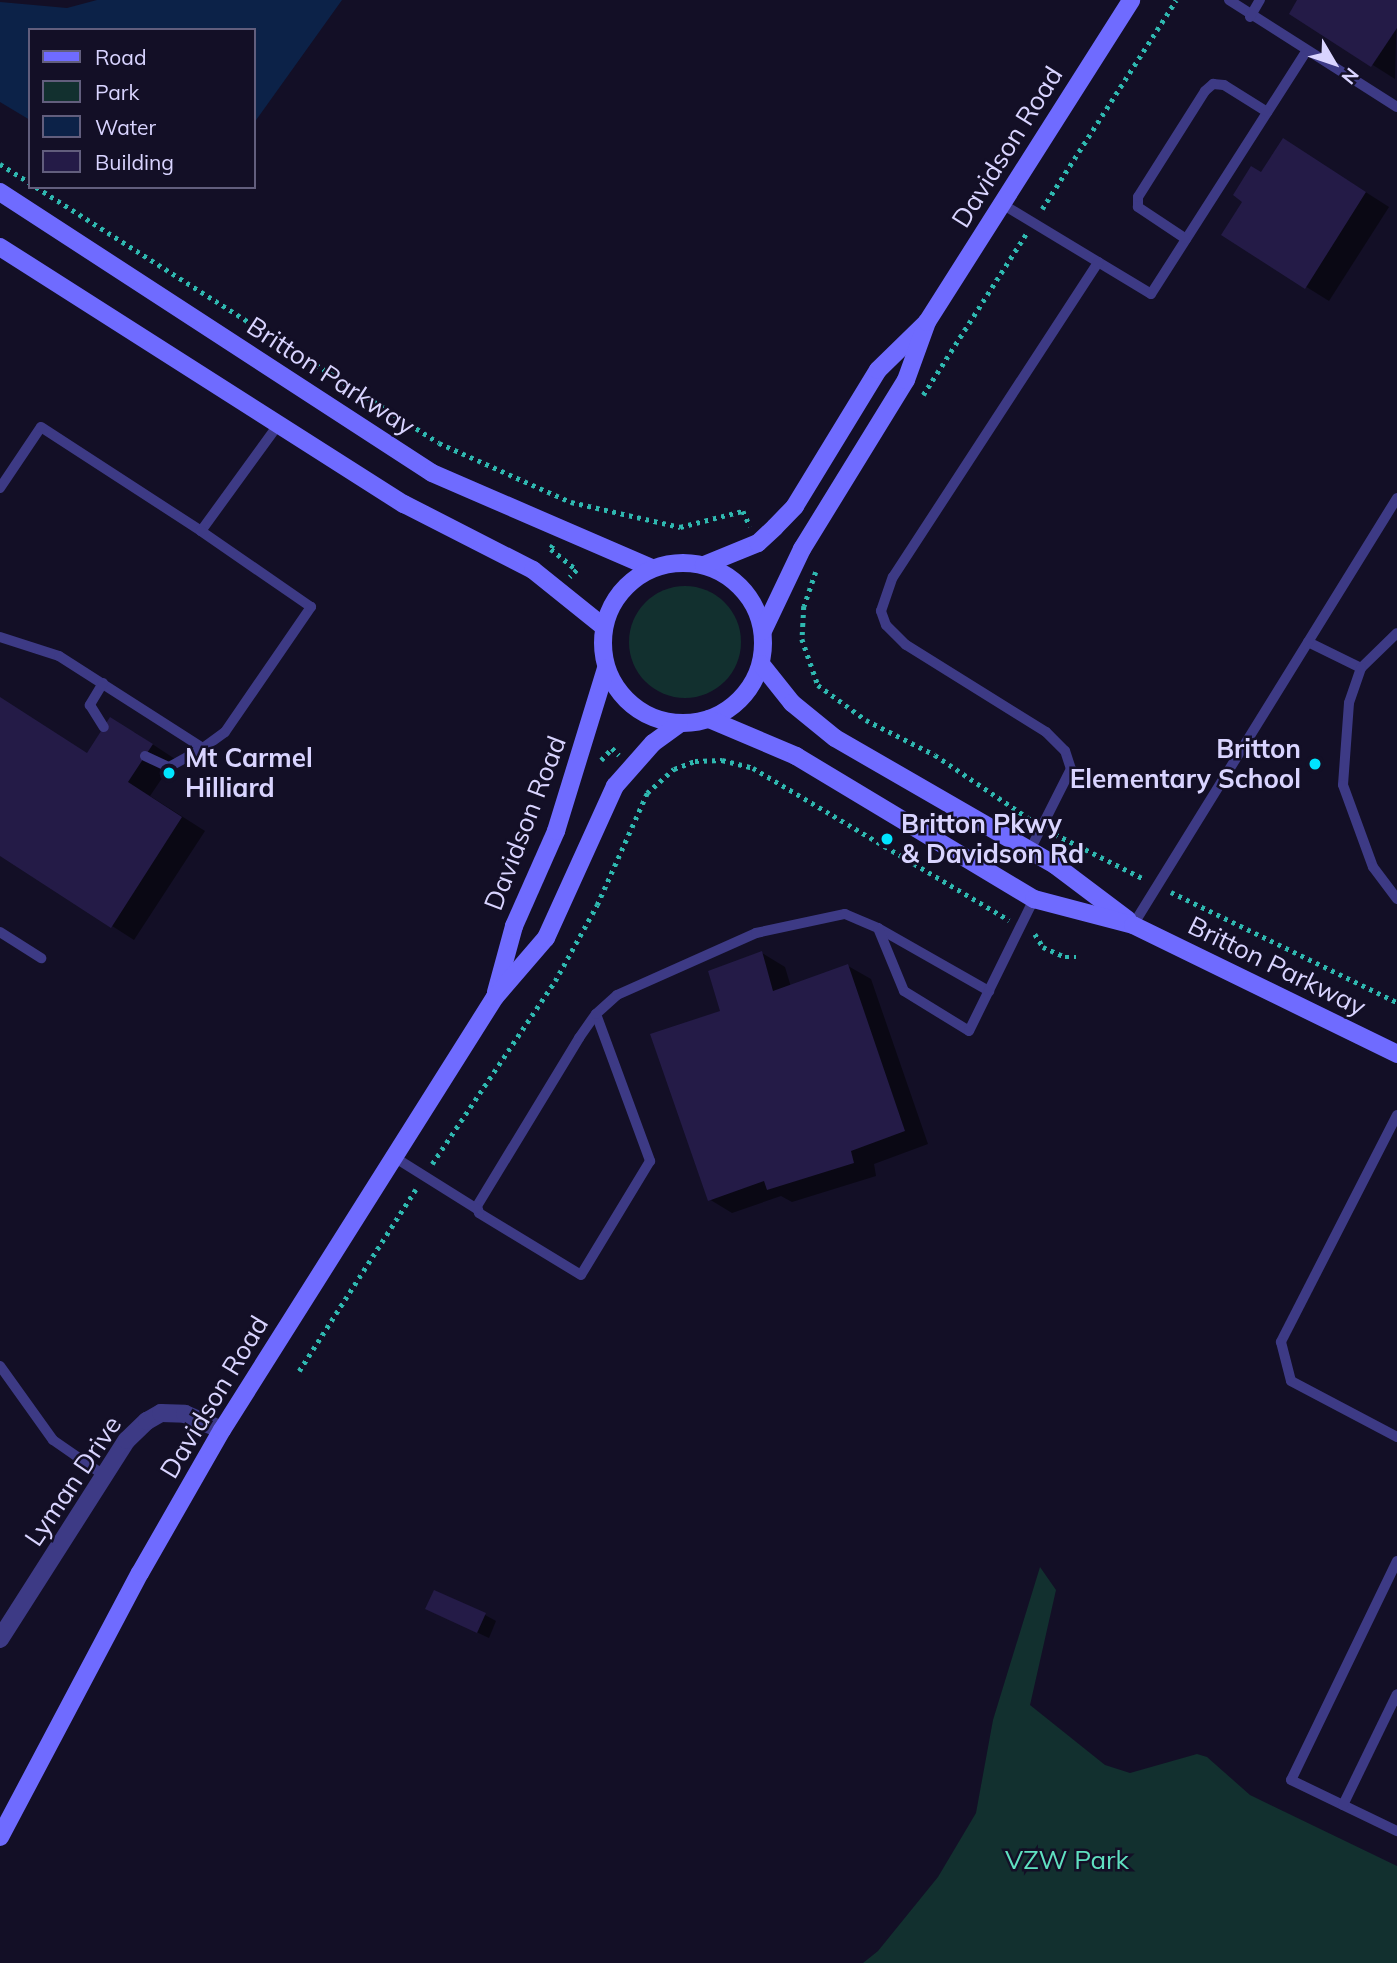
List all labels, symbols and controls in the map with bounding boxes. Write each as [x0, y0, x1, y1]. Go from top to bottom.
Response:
legend [28, 28, 256, 189]
north arrow [1299, 28, 1369, 98]
text: Road [95, 44, 146, 70]
street label: Davidson Road [945, 61, 1069, 233]
text: N [1336, 63, 1364, 89]
text: Park [95, 79, 139, 105]
text: Water [95, 114, 156, 140]
text: Building [95, 149, 174, 175]
street label: Britton Parkway [241, 310, 421, 442]
street label: Davidson Road [477, 732, 573, 914]
place label: Britton Elementary School [1070, 733, 1301, 794]
place label: Mt Carmel Hilliard [185, 742, 313, 804]
marker: Britton Elementary School [1307, 756, 1323, 772]
marker: Mt Carmel Hilliard [159, 763, 179, 783]
place label: Britton Pkwy & Davidson Rd [901, 808, 1084, 870]
marker: Britton Pkwy & Davidson Rd [879, 831, 895, 847]
street label: Britton Parkway [1183, 909, 1371, 1023]
street label: Davidson Road [153, 1310, 275, 1484]
street label: Lyman Drive [18, 1410, 128, 1552]
park label: VZW Park [1005, 1844, 1129, 1876]

